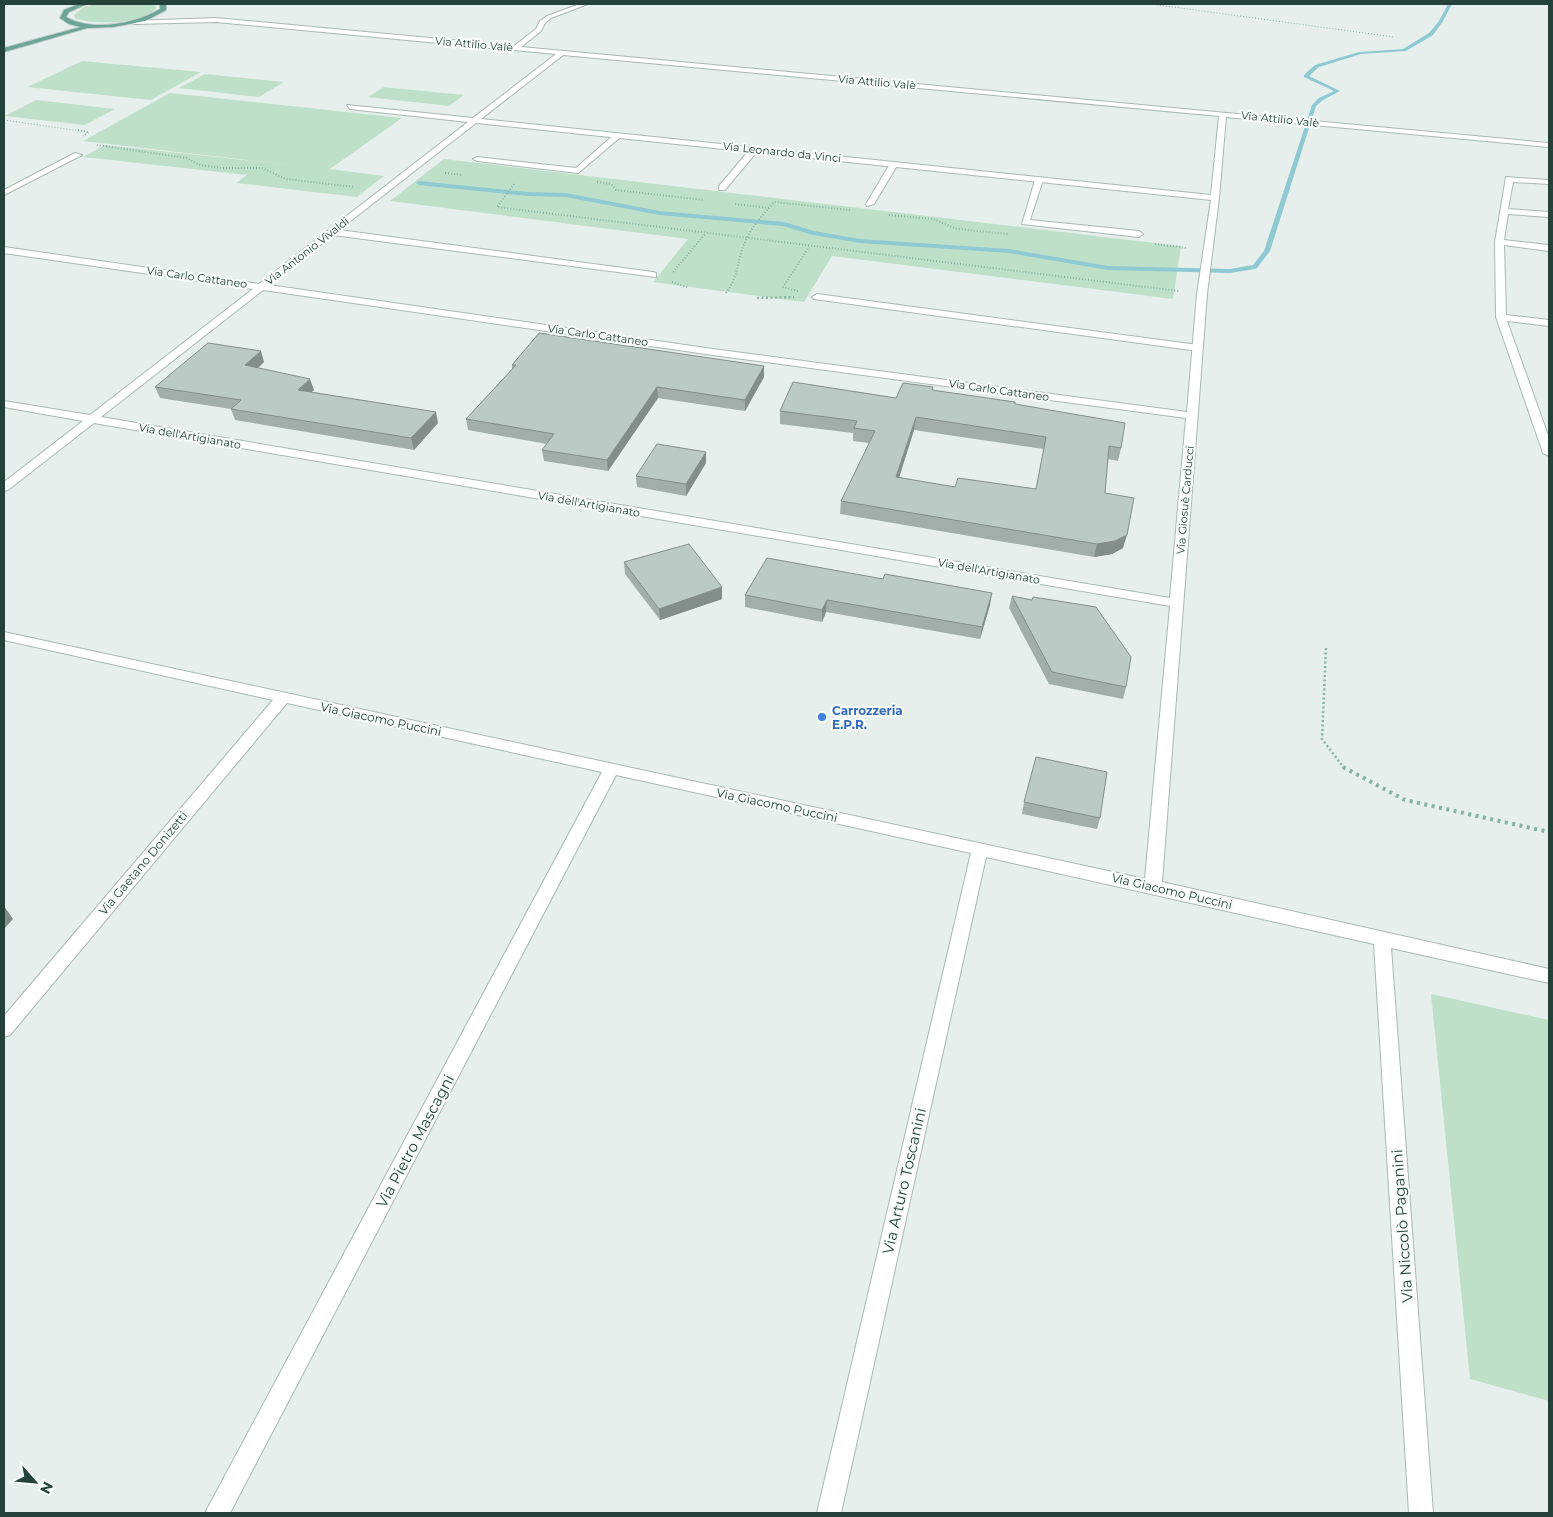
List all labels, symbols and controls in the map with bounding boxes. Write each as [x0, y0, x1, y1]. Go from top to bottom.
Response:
street label: Via Attilio Valè [434, 34, 514, 54]
street label: Via Attilio Valè [837, 72, 917, 92]
street label: Via Attilio Valè [1240, 108, 1320, 130]
street label: Via Leonardo da Vinci [722, 139, 842, 165]
street label: Via Antonio Vivaldi [262, 214, 352, 288]
street label: Via Carlo Cattaneo [146, 263, 248, 291]
street label: Via Carlo Cattaneo [547, 321, 649, 349]
street label: Via Carlo Cattaneo [948, 376, 1050, 404]
street label: Via dell'Artigianato [138, 420, 242, 452]
street label: Via Giosuè Carducci [1173, 445, 1197, 555]
street label: Via dell'Artigianato [537, 488, 641, 520]
street label: Via dell'Artigianato [937, 555, 1041, 587]
street label: Via Giacomo Puccini [319, 699, 443, 739]
place label: Carrozzeria E.P.R. [832, 703, 903, 732]
marker: Carrozzeria E.P.R. [816, 711, 828, 723]
street label: Via Giacomo Puccini [715, 785, 839, 825]
street label: Via Gaetano Donizetti [95, 808, 191, 918]
street label: Via Giacomo Puccini [1110, 870, 1234, 912]
street label: Via Pietro Mascagni [372, 1071, 458, 1211]
street label: Via Arturo Toscanini [878, 1106, 930, 1256]
street label: Via Niccolò Paganini [1387, 1149, 1417, 1303]
north arrow [10, 1457, 60, 1507]
text: N [36, 1479, 57, 1497]

